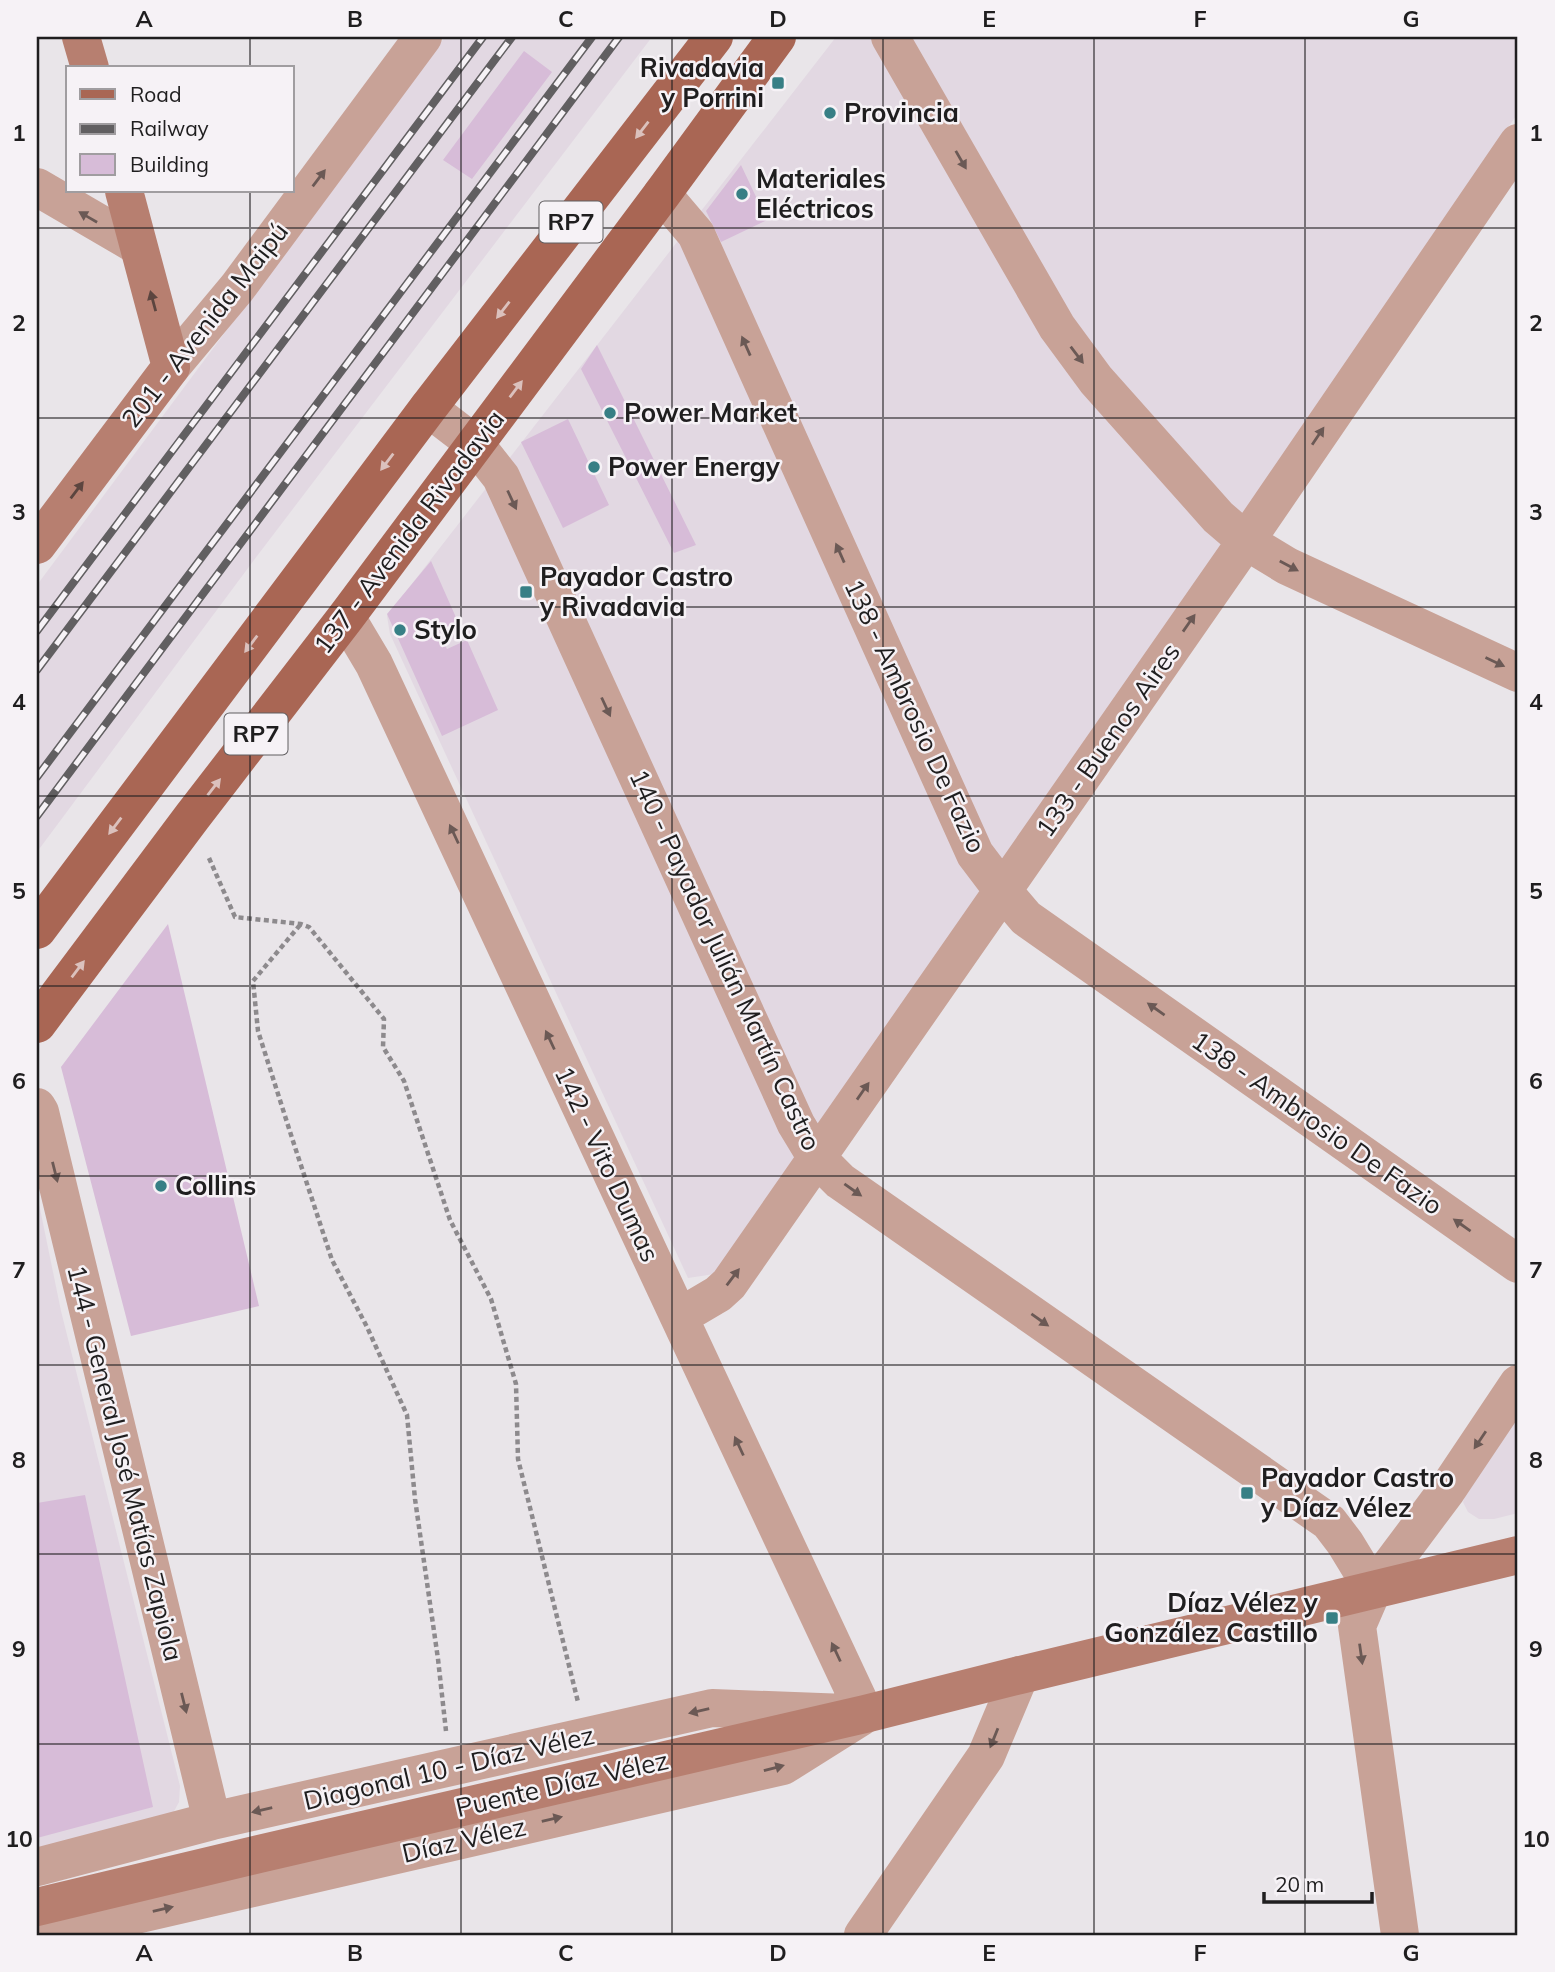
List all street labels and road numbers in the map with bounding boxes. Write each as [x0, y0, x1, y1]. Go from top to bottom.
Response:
road number: RP7 [540, 202, 602, 243]
street label: 201 - Avenida Maipú [114, 215, 295, 434]
street label: 137 - Avenida Rivadavia [306, 403, 511, 660]
street label: 138 - Ambrosio De Fazio [837, 574, 993, 858]
street label: 133 - Buenos Aires [1028, 636, 1187, 843]
road number: RP7 [224, 714, 288, 754]
street label: 140 - Payador Julián Martín Castro [622, 764, 829, 1156]
street label: 138 - Ambrosio De Fazio [1186, 1023, 1449, 1222]
street label: 142 - Vito Dumas [548, 1061, 667, 1267]
street label: 144 - General José Matías Zapiola [60, 1261, 191, 1664]
street label: Diagonal 10 - Díaz Vélez [300, 1718, 598, 1817]
street label: Puente Díaz Vélez [452, 1743, 671, 1824]
street label: Díaz Vélez [399, 1809, 529, 1870]

